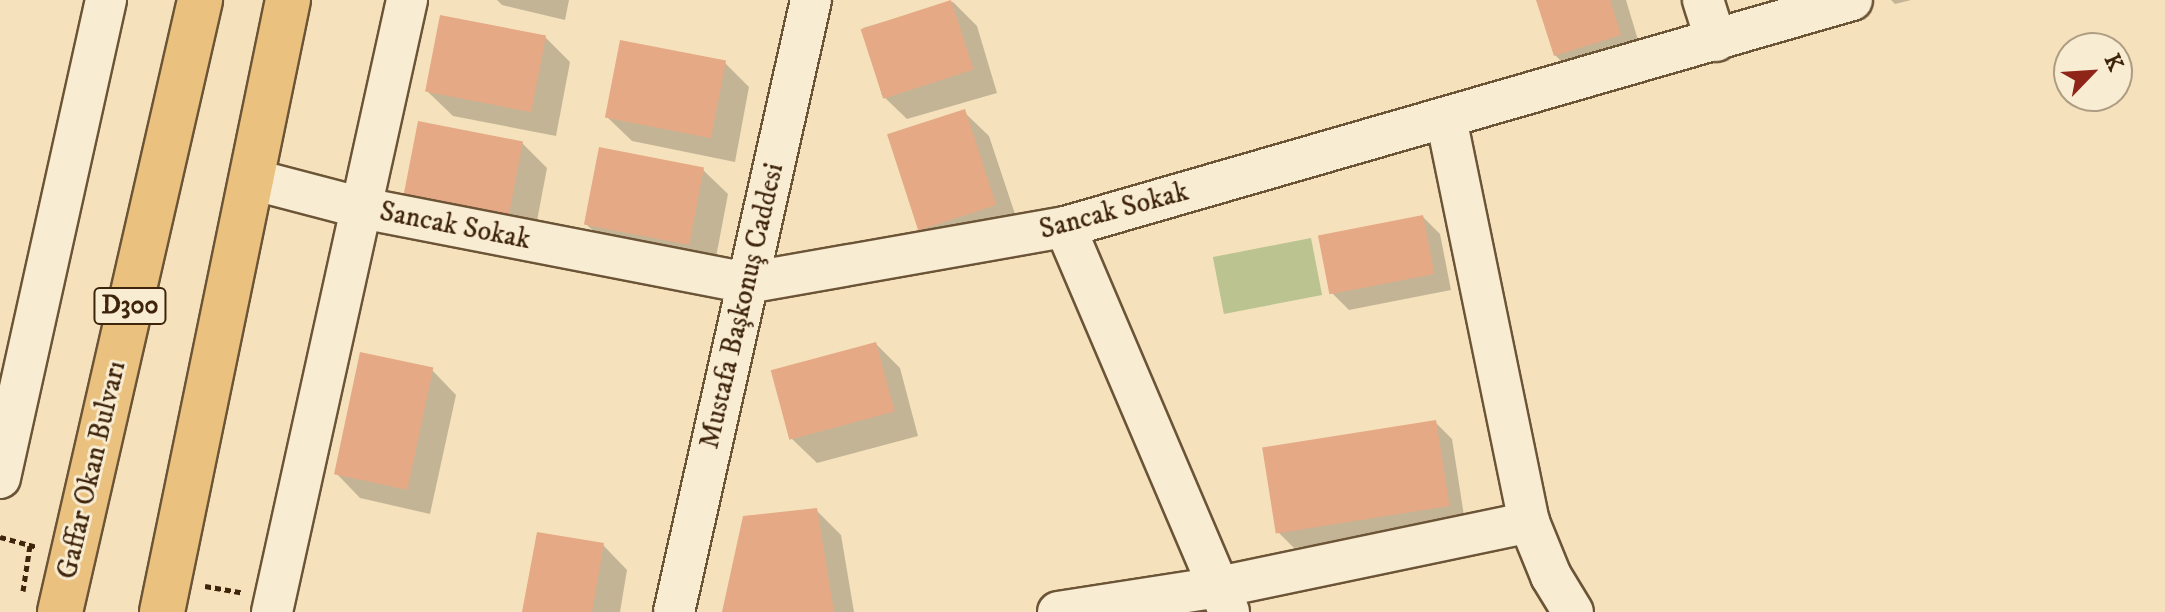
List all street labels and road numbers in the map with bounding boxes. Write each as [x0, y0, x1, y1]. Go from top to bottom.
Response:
street label: Mustafa Başkonuş Caddesi [693, 160, 791, 452]
street label: Sancak Sokak [1036, 175, 1192, 247]
street label: Sancak Sokak [377, 195, 533, 257]
road number: D300 [92, 284, 168, 328]
street label: Gaffar Okan Bulvarı [51, 358, 133, 582]

